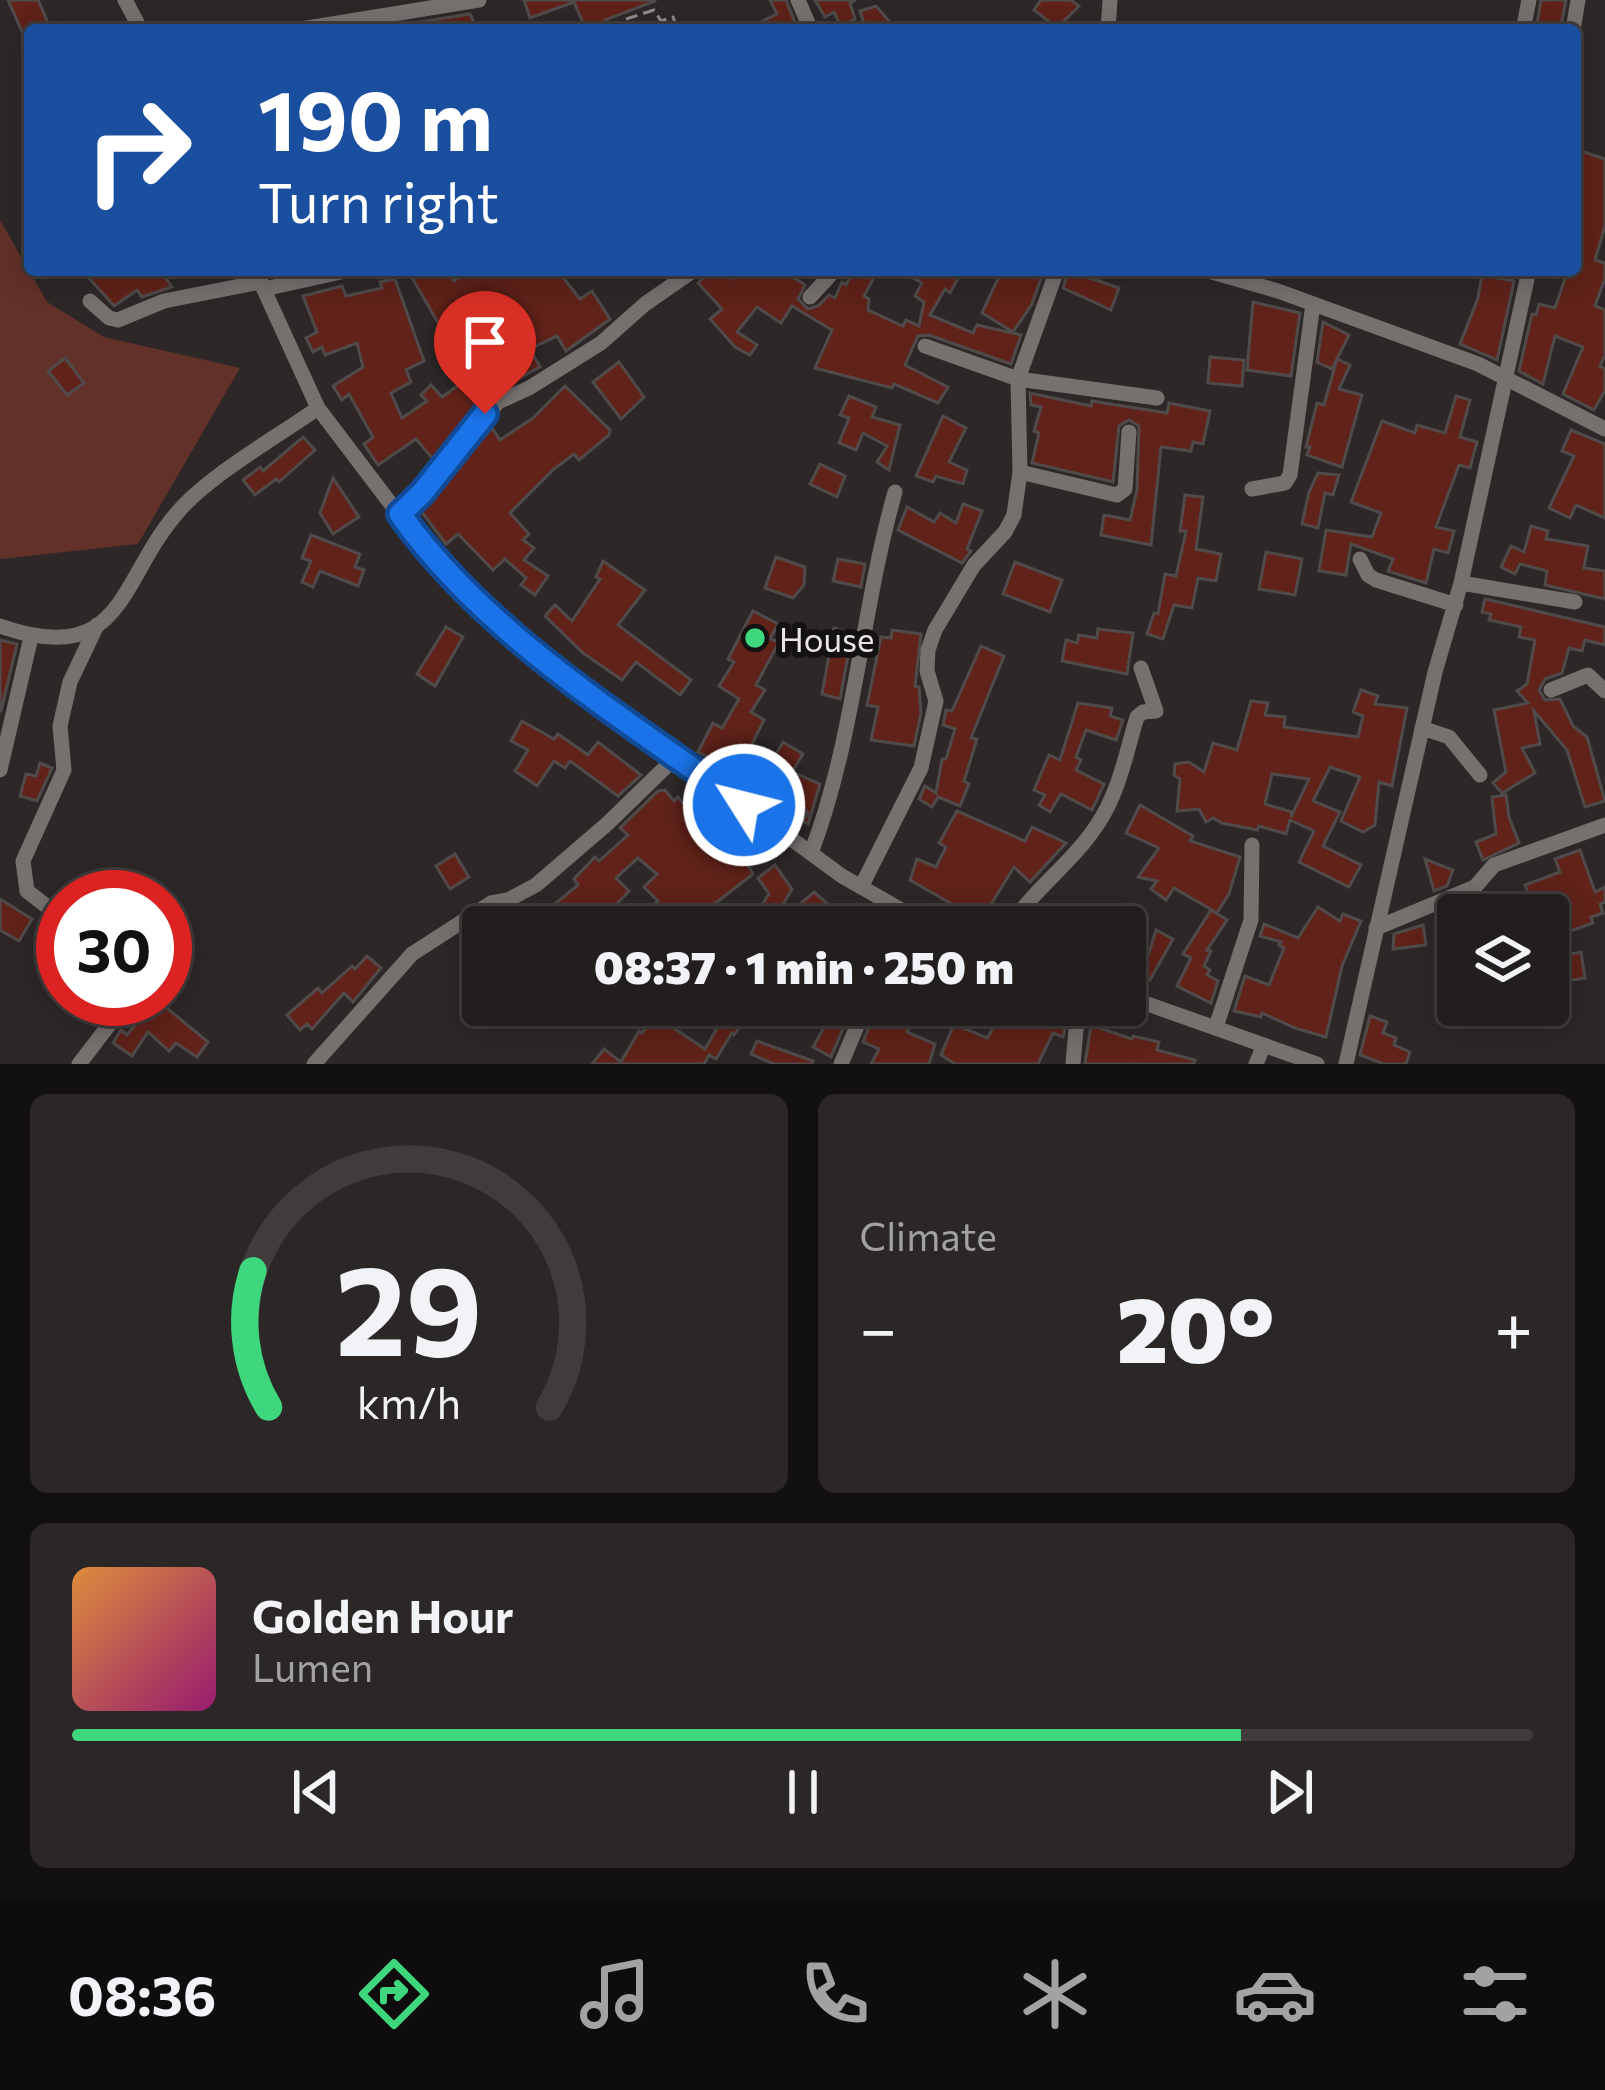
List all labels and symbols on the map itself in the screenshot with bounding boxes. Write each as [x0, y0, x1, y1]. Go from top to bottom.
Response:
pin [434, 291, 536, 414]
place label: House [779, 618, 874, 659]
marker: House [742, 625, 768, 651]
position arrow [681, 742, 807, 868]
speed limit sign: 30 [36, 870, 192, 1026]

